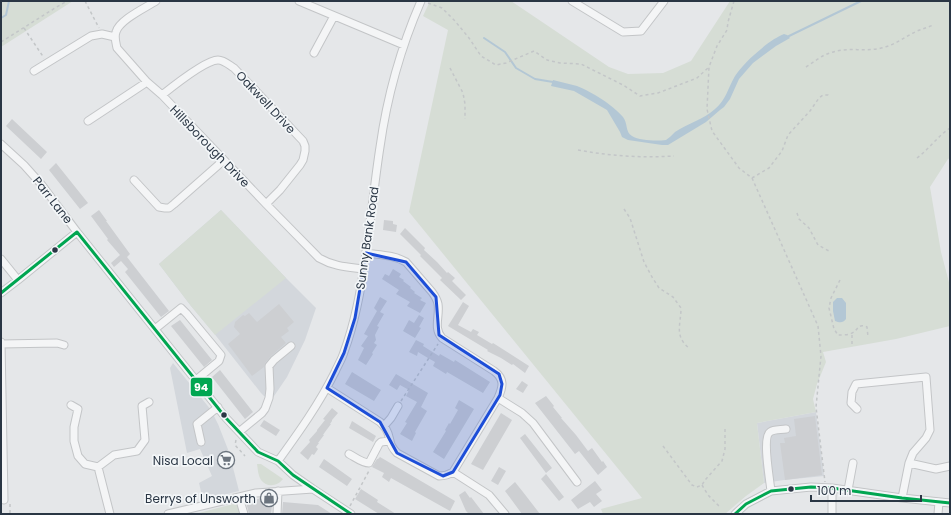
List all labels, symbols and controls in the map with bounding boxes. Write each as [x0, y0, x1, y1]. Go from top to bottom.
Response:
street label: Oakwell Drive [232, 67, 300, 137]
street label: Hillsborough Drive [166, 101, 254, 191]
street label: Parr Lane [29, 173, 77, 227]
street label: Sunny Bank Road [351, 185, 383, 291]
unlabelled marker [50, 245, 60, 255]
line badge: 94 [190, 377, 213, 397]
text: 94 [194, 379, 209, 395]
unlabelled marker [219, 410, 229, 420]
supermarket icon: Nisa Local [216, 450, 236, 470]
place label: Nisa Local [153, 452, 213, 469]
scale bar [811, 477, 921, 503]
text: 100 m [817, 482, 851, 499]
unlabelled marker [786, 484, 796, 494]
shop icon: Berrys of Unsworth [259, 488, 279, 508]
place label: Berrys of Unsworth [145, 490, 256, 507]

